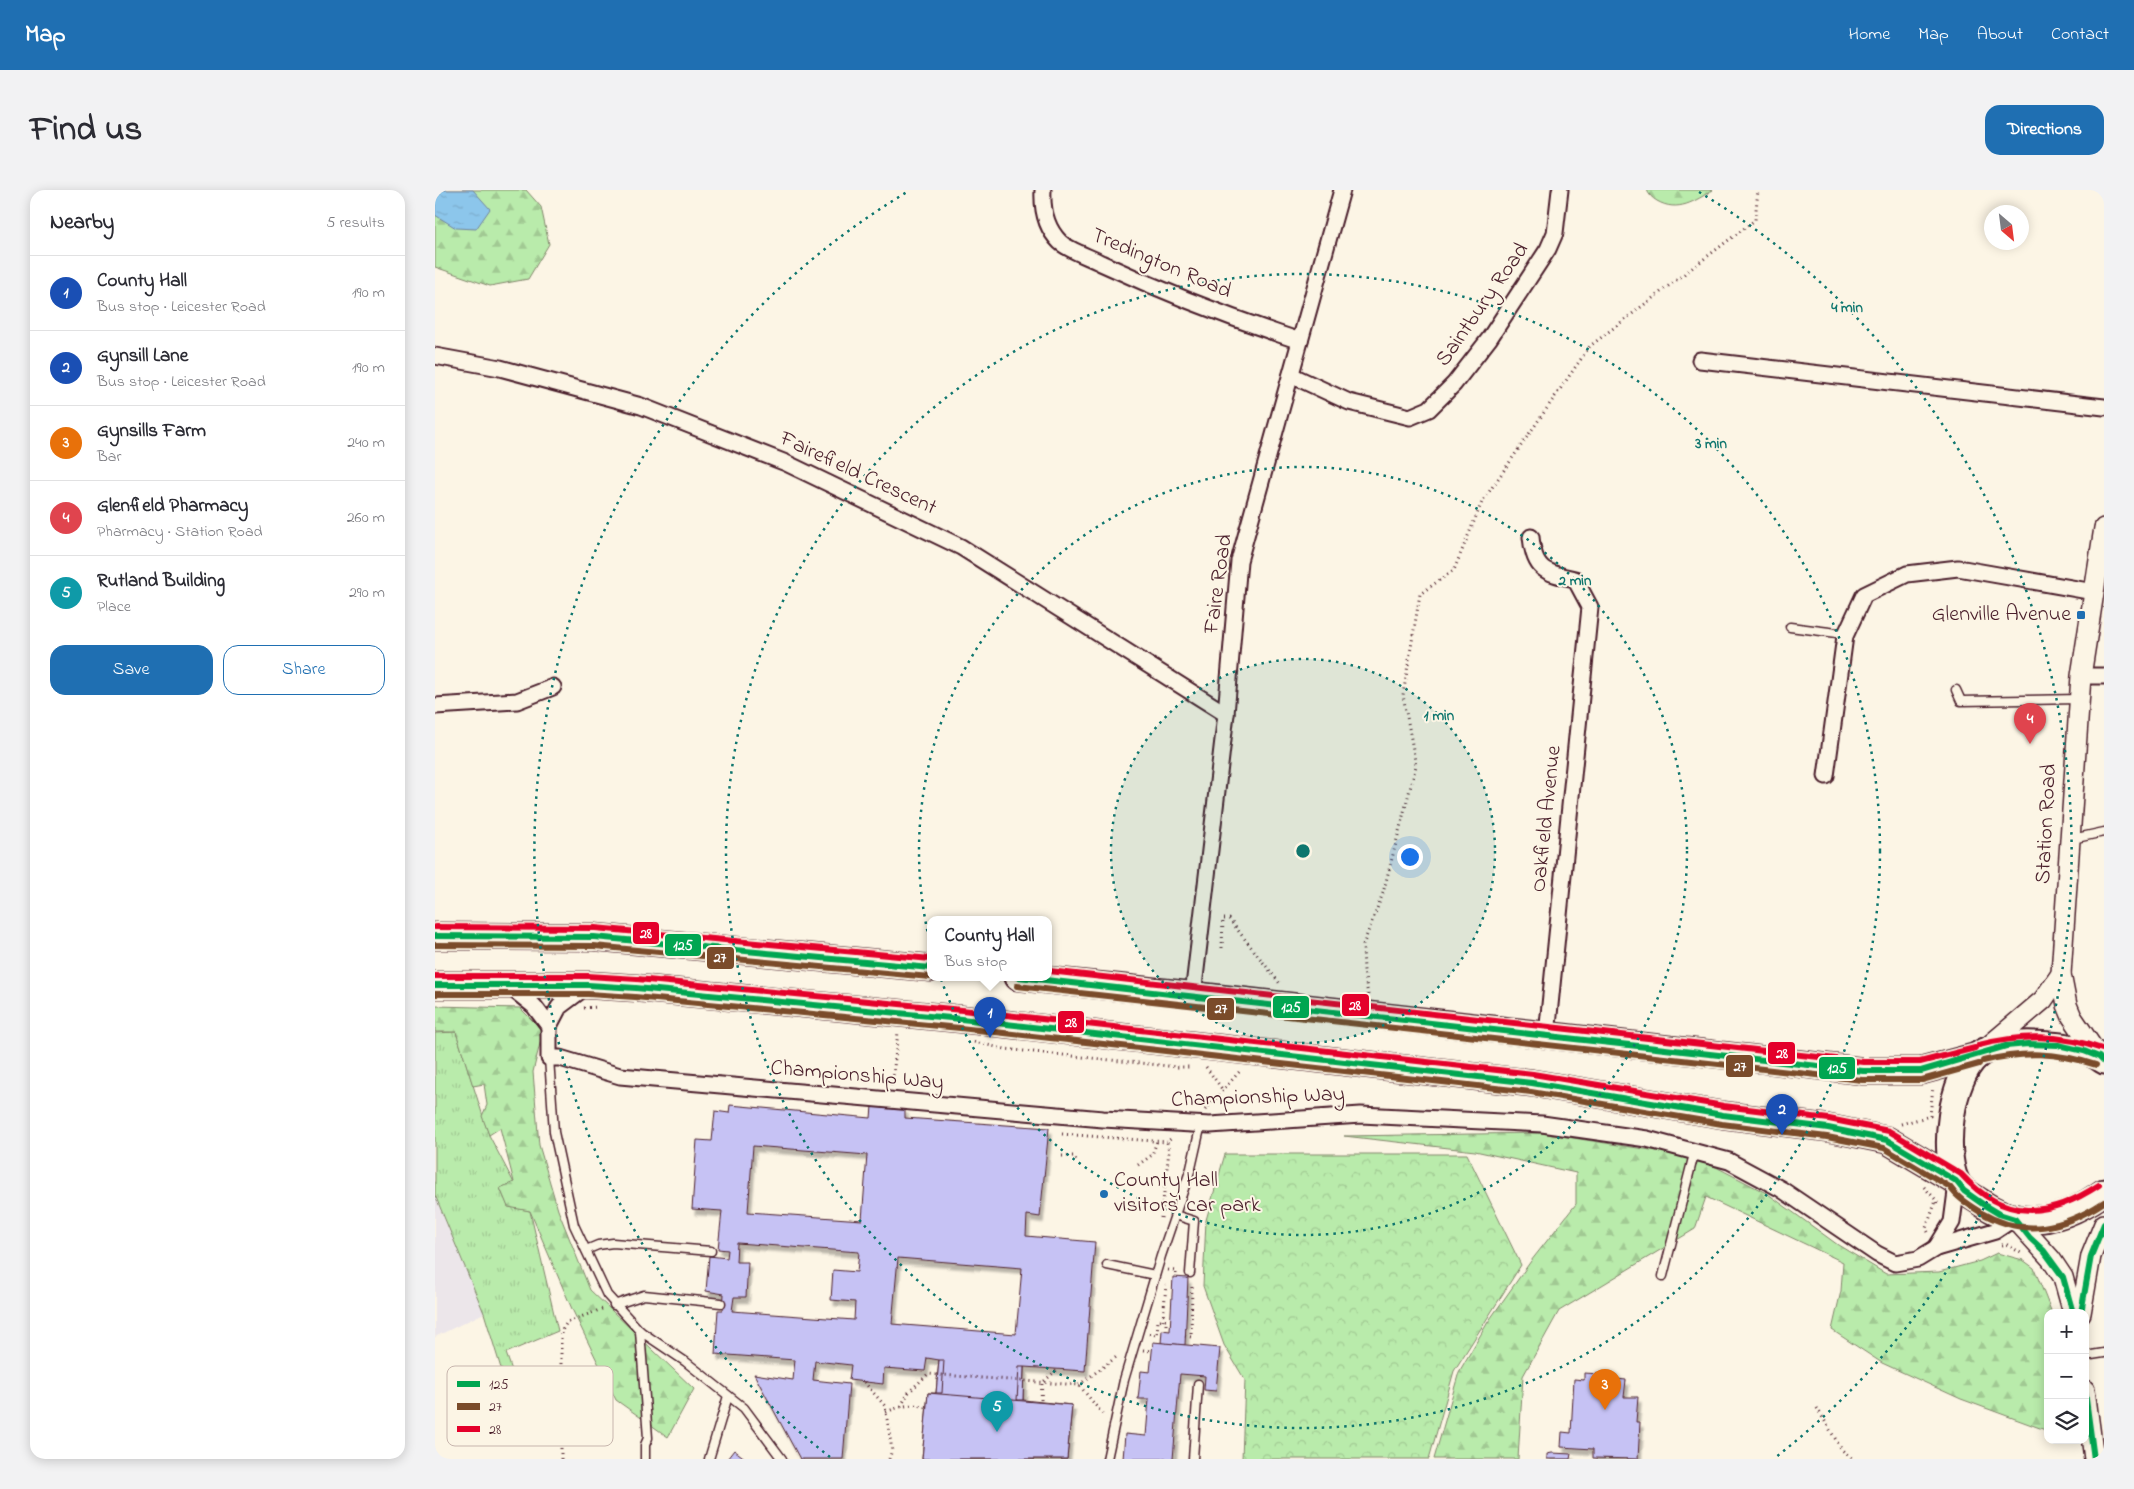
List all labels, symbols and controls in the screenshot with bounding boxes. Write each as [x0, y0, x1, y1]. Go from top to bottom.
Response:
text: Map [25, 18, 66, 53]
text: Home [1849, 22, 1890, 48]
text: Map [1918, 22, 1949, 48]
text: About [1977, 22, 2023, 48]
text: Contact [2051, 22, 2109, 48]
text: Find us [30, 105, 142, 156]
button: Directions [1985, 105, 2104, 155]
north arrow [1984, 205, 2029, 250]
text: Nearby [50, 208, 114, 238]
text: 5 results [326, 211, 385, 235]
street label: Tredington Road [1086, 220, 1236, 309]
street label: Saintbury Road [1428, 237, 1538, 374]
text: County Hall [97, 268, 187, 295]
text: 1 [63, 281, 69, 305]
text: 190 m [352, 281, 385, 305]
text: Bus stop · Leicester Road [97, 295, 266, 319]
text: 4 min [1830, 297, 1863, 319]
text: Gynsill Lane [97, 343, 188, 370]
text: 2 [62, 356, 70, 380]
text: 190 m [352, 356, 385, 380]
text: Bus stop · Leicester Road [97, 370, 266, 394]
text: Gynsills Farm [97, 418, 206, 445]
street label: Fairefield Crescent [773, 423, 942, 525]
text: 3 [63, 431, 69, 455]
text: 240 m [347, 431, 385, 455]
text: 3 min [1694, 433, 1727, 455]
text: Bar [97, 445, 121, 469]
text: Glenfield Pharmacy [97, 493, 248, 520]
text: 4 [63, 506, 69, 530]
text: 260 m [347, 506, 385, 530]
text: Pharmacy · Station Road [97, 520, 263, 544]
street label: Faire Road [1196, 532, 1242, 637]
text: Rutland Building [97, 568, 225, 595]
text: 2 min [1558, 570, 1592, 592]
text: 5 [61, 581, 71, 605]
text: 290 m [349, 581, 385, 605]
text: Place [97, 595, 131, 619]
place label: Glenville Avenue [1932, 599, 2071, 631]
marker: Glenville Avenue [2075, 609, 2087, 621]
button: Save [50, 645, 213, 695]
button: Share [223, 645, 385, 695]
pin: 4 [2014, 703, 2046, 744]
text: 1 min [1424, 705, 1455, 727]
street label: Oakfield Avenue [1523, 744, 1571, 894]
street label: Station Road [2028, 763, 2066, 885]
centre of rings [1294, 842, 1312, 860]
your location [1397, 844, 1423, 870]
popup [927, 916, 1052, 981]
line badge: 28 [632, 921, 660, 945]
text: County Hall [945, 923, 1034, 950]
text: 28 [639, 924, 653, 945]
line badge: 125 [664, 933, 702, 957]
text: 125 [673, 936, 693, 957]
line badge: 27 [706, 946, 735, 970]
text: 27 [713, 948, 727, 969]
text: Bus stop [945, 950, 1007, 974]
line badge: 28 [1341, 993, 1370, 1017]
line badge: 125 [1272, 995, 1310, 1019]
text: 28 [1348, 996, 1362, 1017]
pin: 1 [974, 997, 1006, 1038]
line badge: 27 [1206, 997, 1235, 1021]
text: 125 [1281, 998, 1301, 1019]
text: 27 [1214, 999, 1228, 1020]
line badge: 28 [1057, 1010, 1085, 1034]
text: 28 [1064, 1013, 1078, 1034]
line badge: 28 [1767, 1041, 1796, 1065]
text: 28 [1775, 1044, 1789, 1065]
street label: Championship Way [769, 1052, 945, 1101]
line badge: 27 [1725, 1054, 1754, 1078]
line badge: 125 [1818, 1056, 1856, 1080]
text: 27 [1733, 1057, 1747, 1078]
text: 125 [1827, 1059, 1847, 1080]
street label: Championship Way [1171, 1079, 1346, 1118]
pin: 2 [1766, 1094, 1798, 1135]
place label: County Hall visitors' car park [1114, 1165, 1261, 1222]
marker: County Hall visitors' car park [1098, 1188, 1110, 1200]
map controls [2044, 1309, 2089, 1444]
button: + [2044, 1309, 2089, 1354]
button: − [2044, 1354, 2089, 1399]
legend [447, 1366, 613, 1446]
pin: 3 [1589, 1369, 1621, 1410]
text: 125 [489, 1375, 508, 1396]
pin: 5 [981, 1391, 1013, 1432]
text: 27 [489, 1397, 502, 1418]
button: layers [2044, 1399, 2089, 1444]
text: 28 [489, 1420, 501, 1441]

